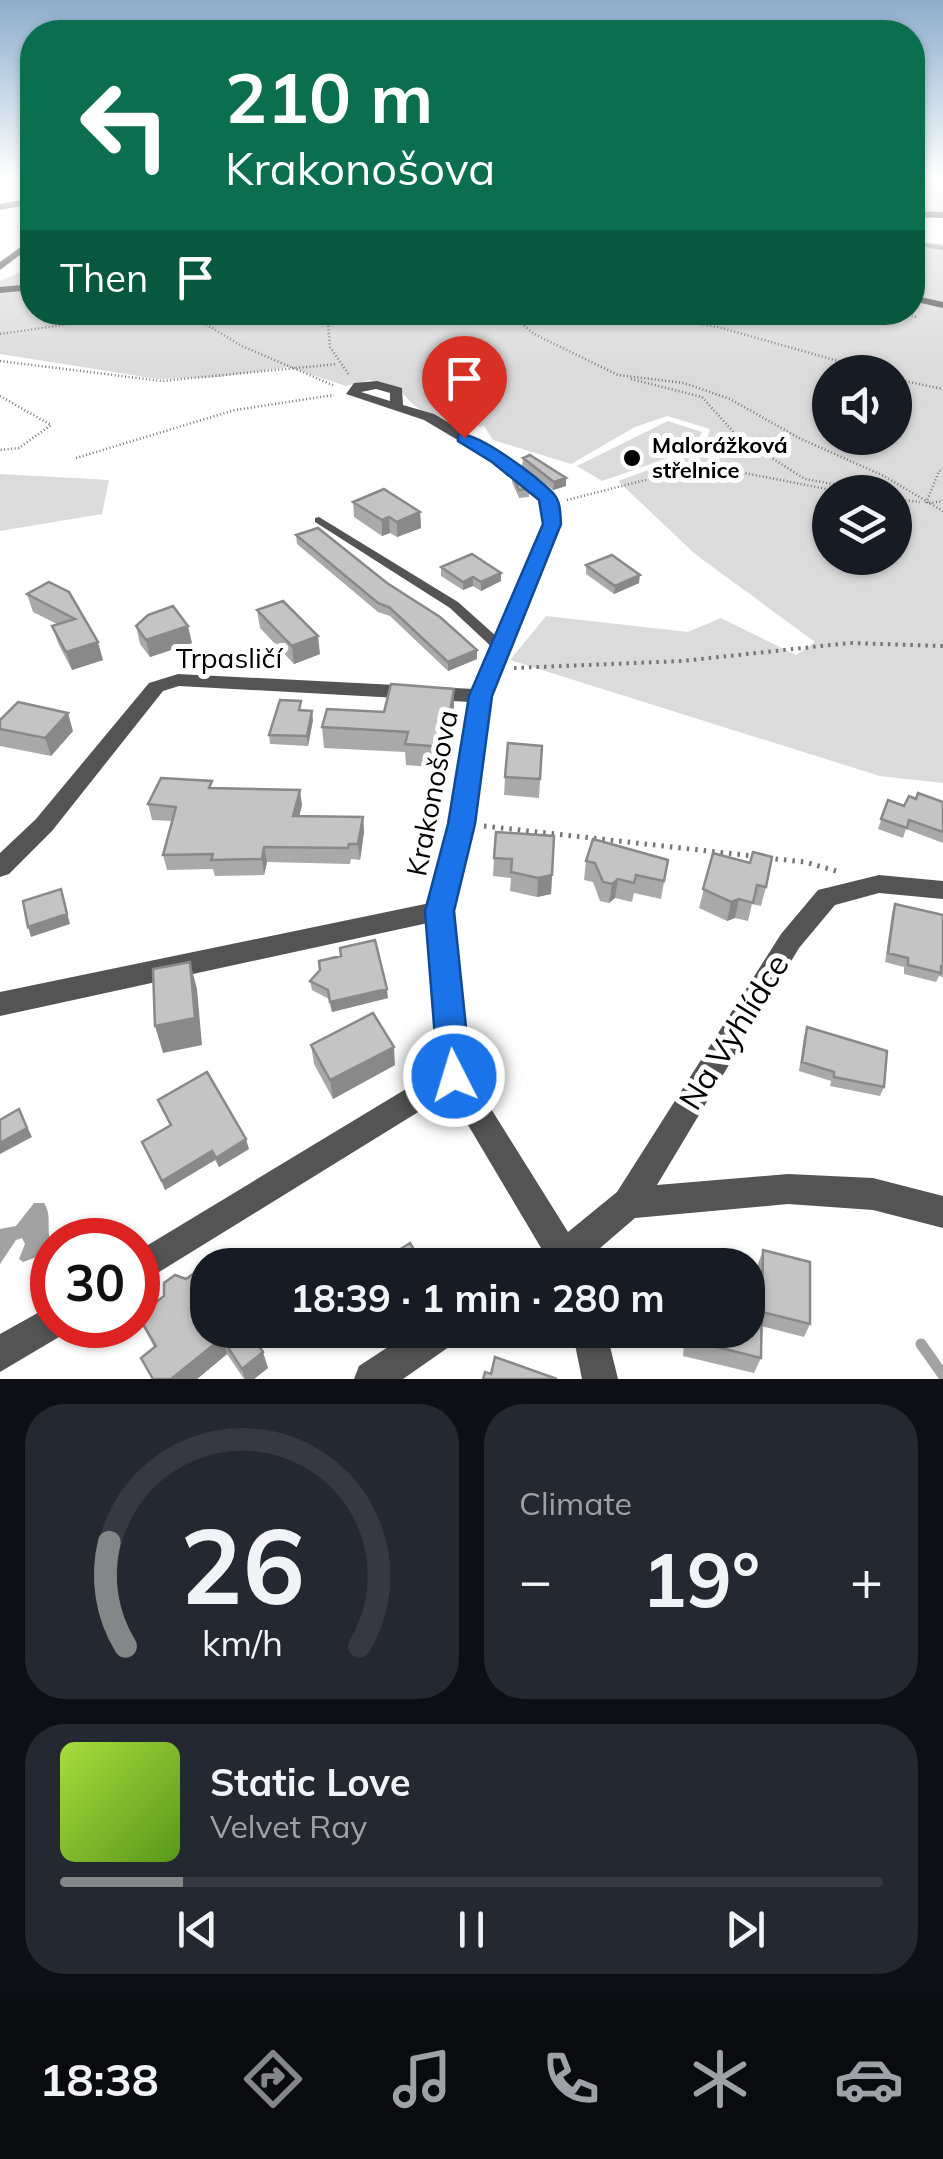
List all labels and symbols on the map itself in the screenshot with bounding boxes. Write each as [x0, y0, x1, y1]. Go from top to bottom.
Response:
pin [422, 336, 507, 439]
place label: Malorážková střelnice [652, 431, 788, 484]
marker: Malorážková střelnice [621, 447, 643, 469]
street label: Trpasličí [176, 640, 283, 675]
street label: Krakonošova [398, 707, 465, 879]
street label: Na Vyhlídce [670, 946, 797, 1117]
position arrow [402, 1024, 506, 1128]
speed limit sign: 30 [30, 1218, 160, 1348]

